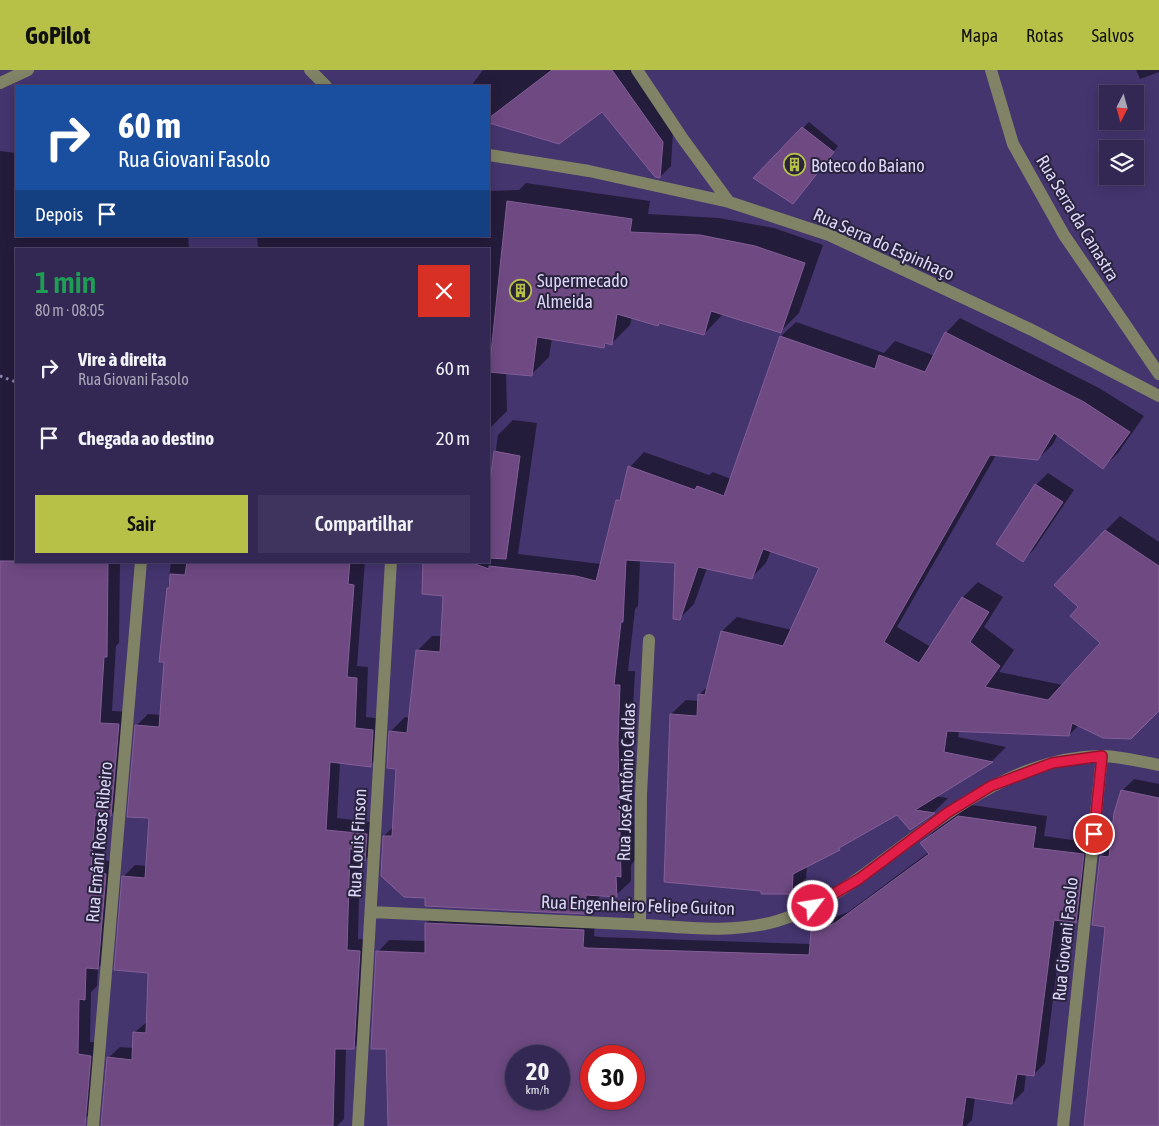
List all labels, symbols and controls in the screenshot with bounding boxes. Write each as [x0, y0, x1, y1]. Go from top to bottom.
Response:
text: GoPilot [25, 22, 90, 49]
text: Mapa [961, 25, 998, 46]
text: Rotas [1026, 25, 1063, 46]
text: Salvos [1091, 25, 1134, 46]
north arrow [1099, 85, 1144, 130]
map controls [1099, 85, 1144, 185]
icon: right [35, 105, 100, 170]
text: 60 m [118, 105, 181, 145]
button: layers [1099, 140, 1144, 185]
text: Rua Giovani Fasolo [118, 146, 270, 172]
street label: Rua Serra da Canastra [1032, 151, 1124, 285]
building icon: Boteco do Baiano [783, 153, 807, 177]
place label: Boteco do Baiano [811, 155, 925, 176]
icon: arrive [93, 200, 121, 228]
text: Depois [35, 203, 83, 225]
street label: Rua Serra do Espinhaço [810, 203, 958, 285]
text: 1 min [35, 265, 96, 299]
button: close [418, 265, 470, 317]
place label: Supermecado Almeida [537, 270, 628, 312]
building icon: Supermecado Almeida [509, 278, 533, 302]
text: 80 m · 08:05 [35, 301, 105, 319]
text: Vire à direita [78, 348, 166, 370]
icon: right [35, 354, 63, 382]
text: 60 m [436, 357, 470, 379]
text: Rua Giovani Fasolo [78, 370, 189, 388]
icon: arrive [35, 424, 63, 452]
text: Chegada ao destino [78, 427, 214, 449]
text: 20 m [436, 427, 470, 449]
button: Sair [35, 495, 248, 553]
button: Compartilhar [258, 495, 470, 553]
street label: Rua José Antônio Caldas [613, 702, 639, 862]
street label: Rua Emâni Rosas Ribeiro [81, 761, 117, 923]
street label: Rua Louis Finson [344, 788, 370, 898]
pin [1073, 813, 1115, 855]
icon: arrive [1080, 820, 1108, 848]
street label: Rua Giovani Fasolo [1048, 876, 1082, 1002]
position arrow [786, 879, 838, 931]
street label: Rua Engenheiro Felipe Guiton [541, 891, 735, 919]
speed limit sign: 30 [580, 1045, 645, 1110]
text: 20 [526, 1057, 549, 1085]
text: km/h [526, 1083, 549, 1097]

